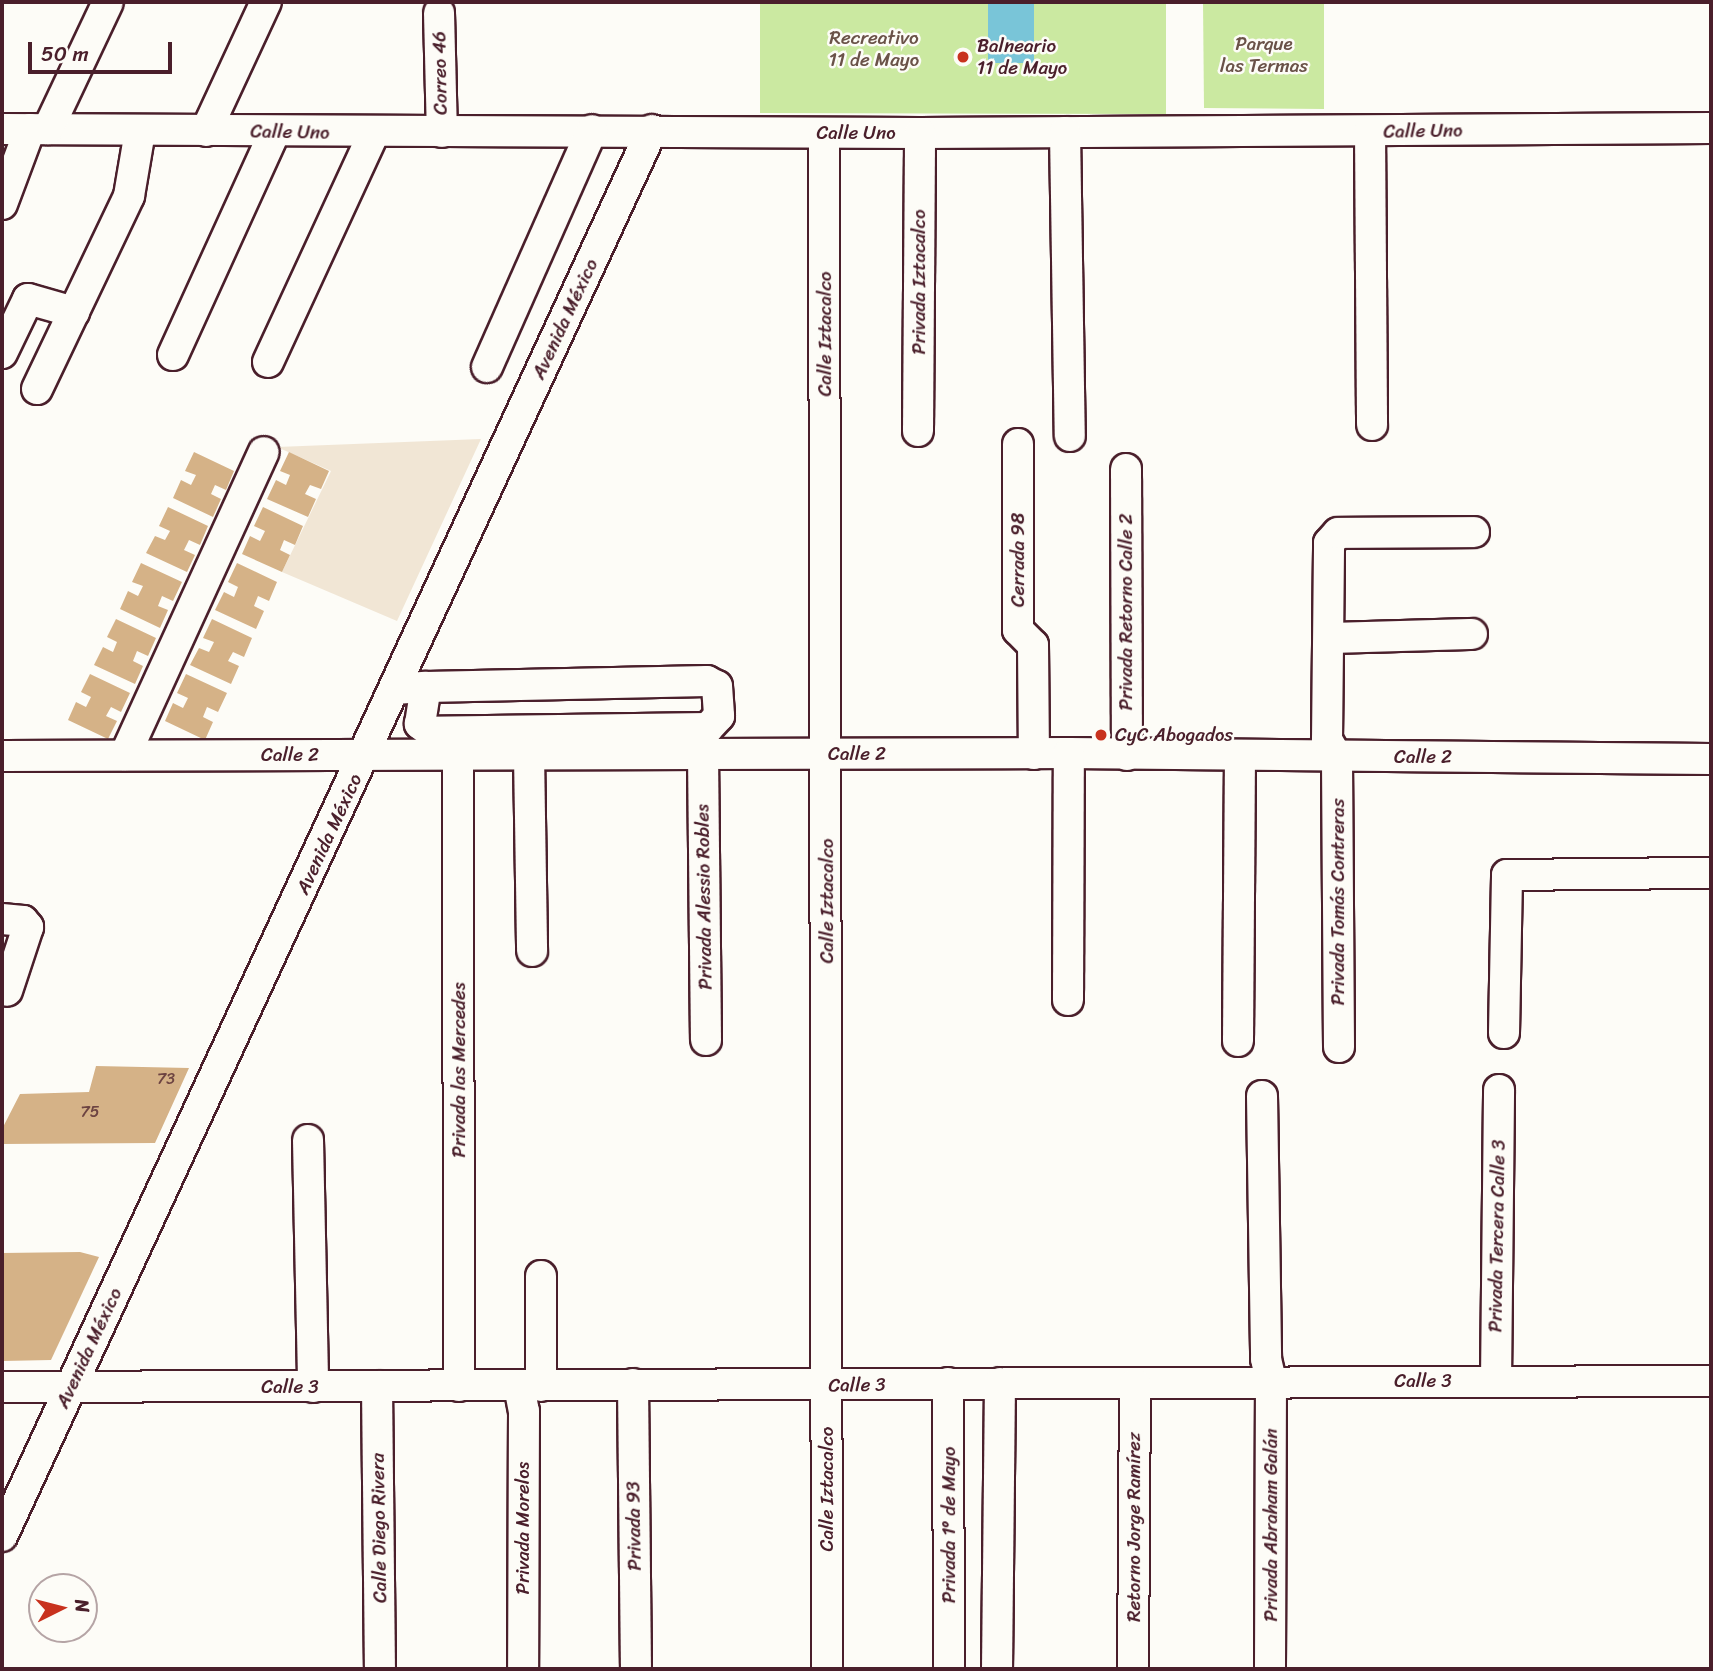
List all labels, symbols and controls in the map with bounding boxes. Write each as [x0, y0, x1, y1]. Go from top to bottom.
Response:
park label: Recreativo 11 de Mayo [829, 27, 919, 71]
scale bar [32, 28, 175, 72]
street label: Correo 46 [428, 31, 452, 115]
park label: Parque las Termas [1221, 33, 1307, 77]
text: 50 m [41, 35, 89, 73]
place label: Balneario 11 de Mayo [977, 35, 1068, 79]
marker: Balneario 11 de Mayo [955, 49, 971, 65]
street label: Calle Uno [1383, 119, 1463, 143]
street label: Calle Uno [250, 120, 330, 144]
street label: Calle Uno [816, 122, 896, 144]
street label: Privada Iztacalco [908, 209, 930, 355]
street label: Avenida México [527, 255, 603, 383]
street label: Calle Iztacalco [814, 272, 836, 396]
street label: Cerrada 98 [1007, 513, 1029, 607]
street label: Privada Retorno Calle 2 [1115, 513, 1137, 711]
place label: CyC Abogados [1115, 724, 1233, 746]
marker: CyC Abogados [1093, 727, 1109, 743]
street label: Calle 2 [828, 743, 886, 765]
street label: Calle 2 [261, 744, 319, 766]
street label: Calle 2 [1394, 746, 1452, 768]
street label: Avenida México [291, 770, 367, 898]
street label: Privada Tomás Contreras [1327, 798, 1349, 1006]
street label: Privada Alessio Robles [691, 804, 717, 990]
street label: Calle Iztacalco [816, 839, 838, 963]
street label: Privada las Mercedes [448, 982, 470, 1158]
house number: 73 [157, 1069, 175, 1089]
house number: 75 [81, 1102, 99, 1122]
street label: Privada Tercera Calle 3 [1484, 1139, 1510, 1333]
street label: Avenida México [51, 1284, 127, 1412]
street label: Calle 3 [1394, 1370, 1452, 1392]
street label: Calle 3 [828, 1373, 886, 1397]
street label: Calle 3 [261, 1376, 319, 1398]
street label: Calle Iztacalco [816, 1427, 838, 1551]
street label: Privada Abraham Galán [1260, 1428, 1282, 1622]
street label: Retorno Jorge Ramírez [1123, 1432, 1145, 1622]
street label: Privada 1º de Mayo [938, 1447, 960, 1603]
street label: Calle Diego Rivera [366, 1453, 392, 1603]
street label: Privada Morelos [512, 1462, 534, 1594]
street label: Privada 93 [622, 1481, 646, 1571]
north arrow [28, 1573, 98, 1643]
text: N [65, 1598, 99, 1614]

